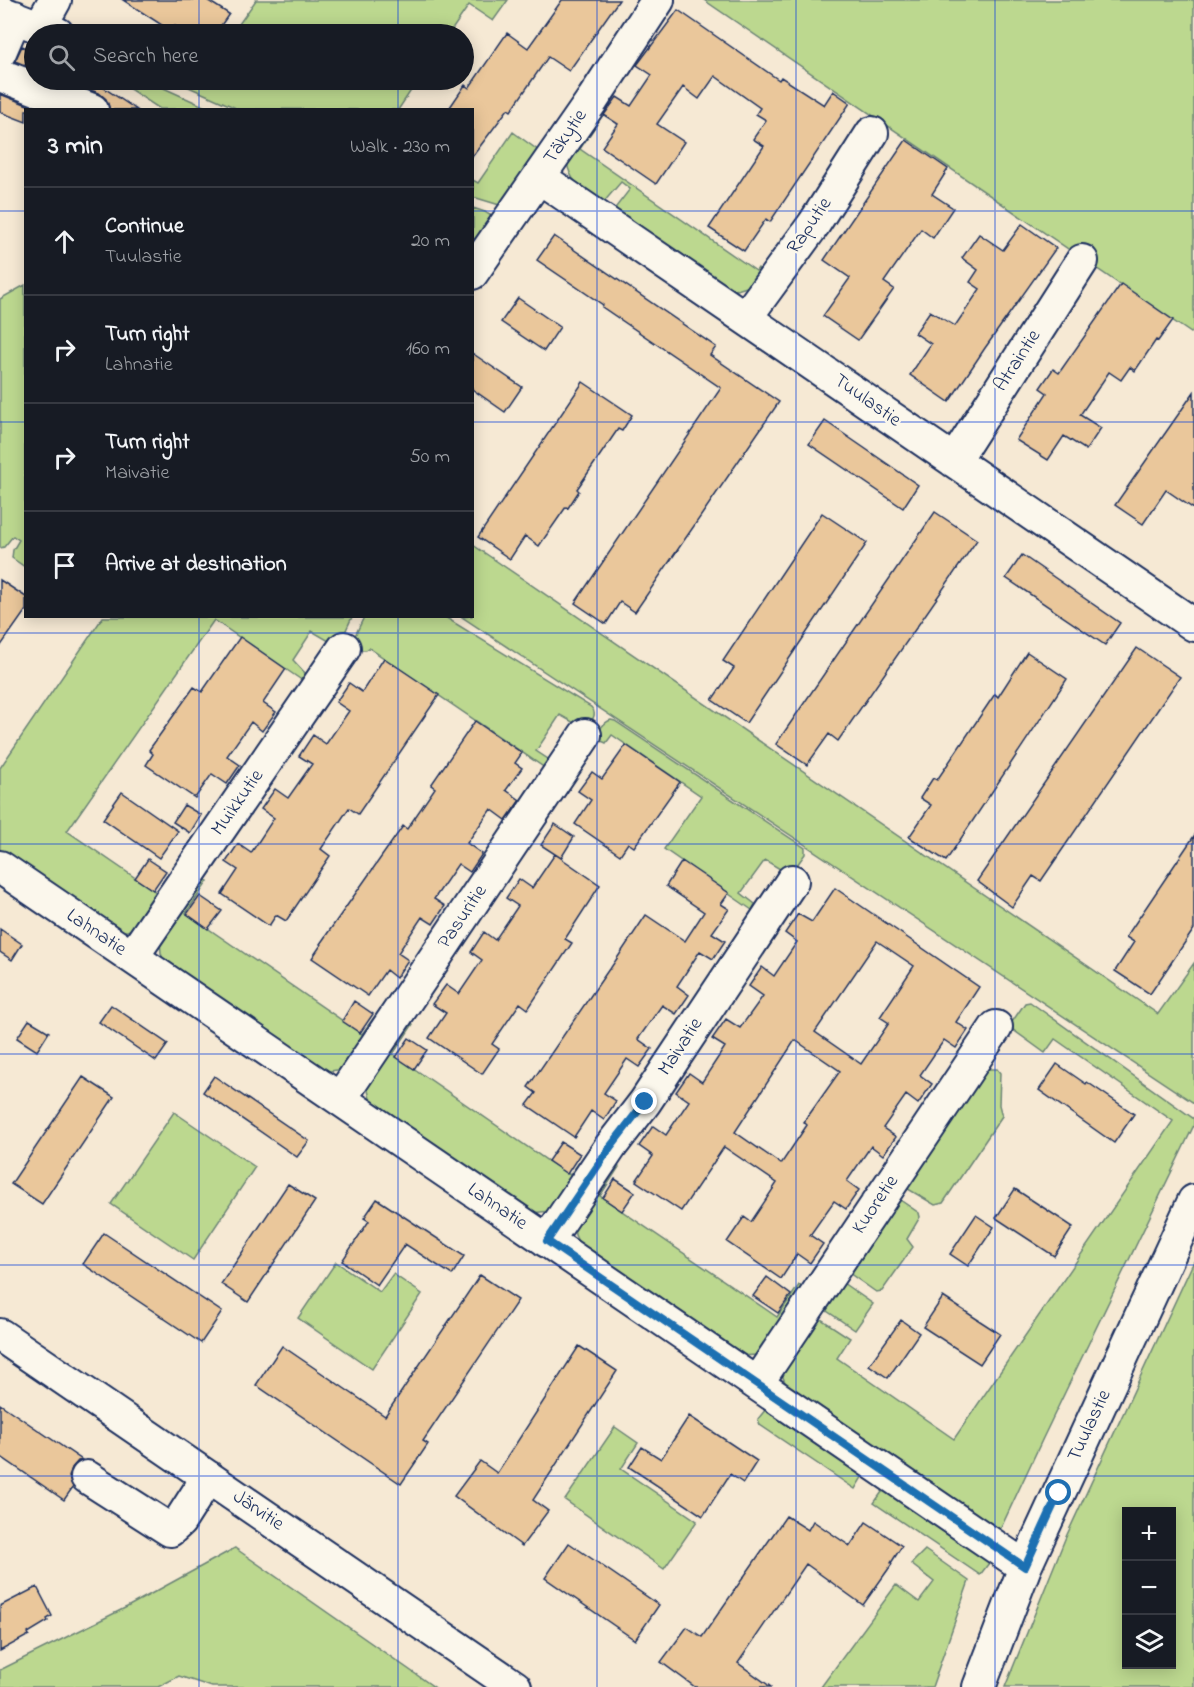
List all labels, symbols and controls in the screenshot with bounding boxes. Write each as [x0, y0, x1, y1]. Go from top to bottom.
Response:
search box [24, 24, 474, 90]
icon: search [45, 41, 78, 74]
text: Search here [93, 41, 198, 73]
street label: Täkytie [537, 104, 595, 170]
text: 3 min [48, 128, 103, 166]
text: Walk · 230 m [350, 133, 450, 162]
street label: Raputie [780, 192, 840, 260]
text: Continue [105, 211, 184, 243]
icon: ahead [48, 225, 81, 258]
text: 20 m [411, 227, 450, 256]
text: Tuulastie [105, 243, 182, 272]
text: Turn right [105, 319, 190, 351]
street label: Atraintie [987, 324, 1049, 398]
icon: right [48, 333, 81, 366]
text: 160 m [406, 335, 450, 364]
text: Lahnatie [105, 351, 173, 380]
street label: Tuulastie [827, 367, 907, 435]
text: Turn right [105, 427, 190, 459]
icon: right [48, 441, 81, 474]
text: 50 m [409, 443, 450, 472]
text: Maivatie [105, 459, 169, 488]
icon: arrive [48, 549, 81, 582]
text: Arrive at destination [105, 549, 287, 581]
street label: Muikkutie [205, 764, 271, 842]
street label: Pasuritie [431, 879, 495, 955]
street label: Lahnatie [60, 902, 132, 964]
street label: Maivatie [651, 1012, 711, 1082]
route end [631, 1088, 657, 1114]
street label: Kuoretie [846, 1170, 906, 1240]
street label: Lahnatie [461, 1176, 533, 1238]
street label: Tuulastie [1061, 1385, 1119, 1467]
route start [1045, 1479, 1071, 1505]
street label: Järvitie [226, 1483, 290, 1539]
map controls [1122, 1507, 1176, 1669]
button: + [1122, 1507, 1176, 1561]
button: − [1122, 1561, 1176, 1615]
button: layers [1122, 1615, 1176, 1669]

